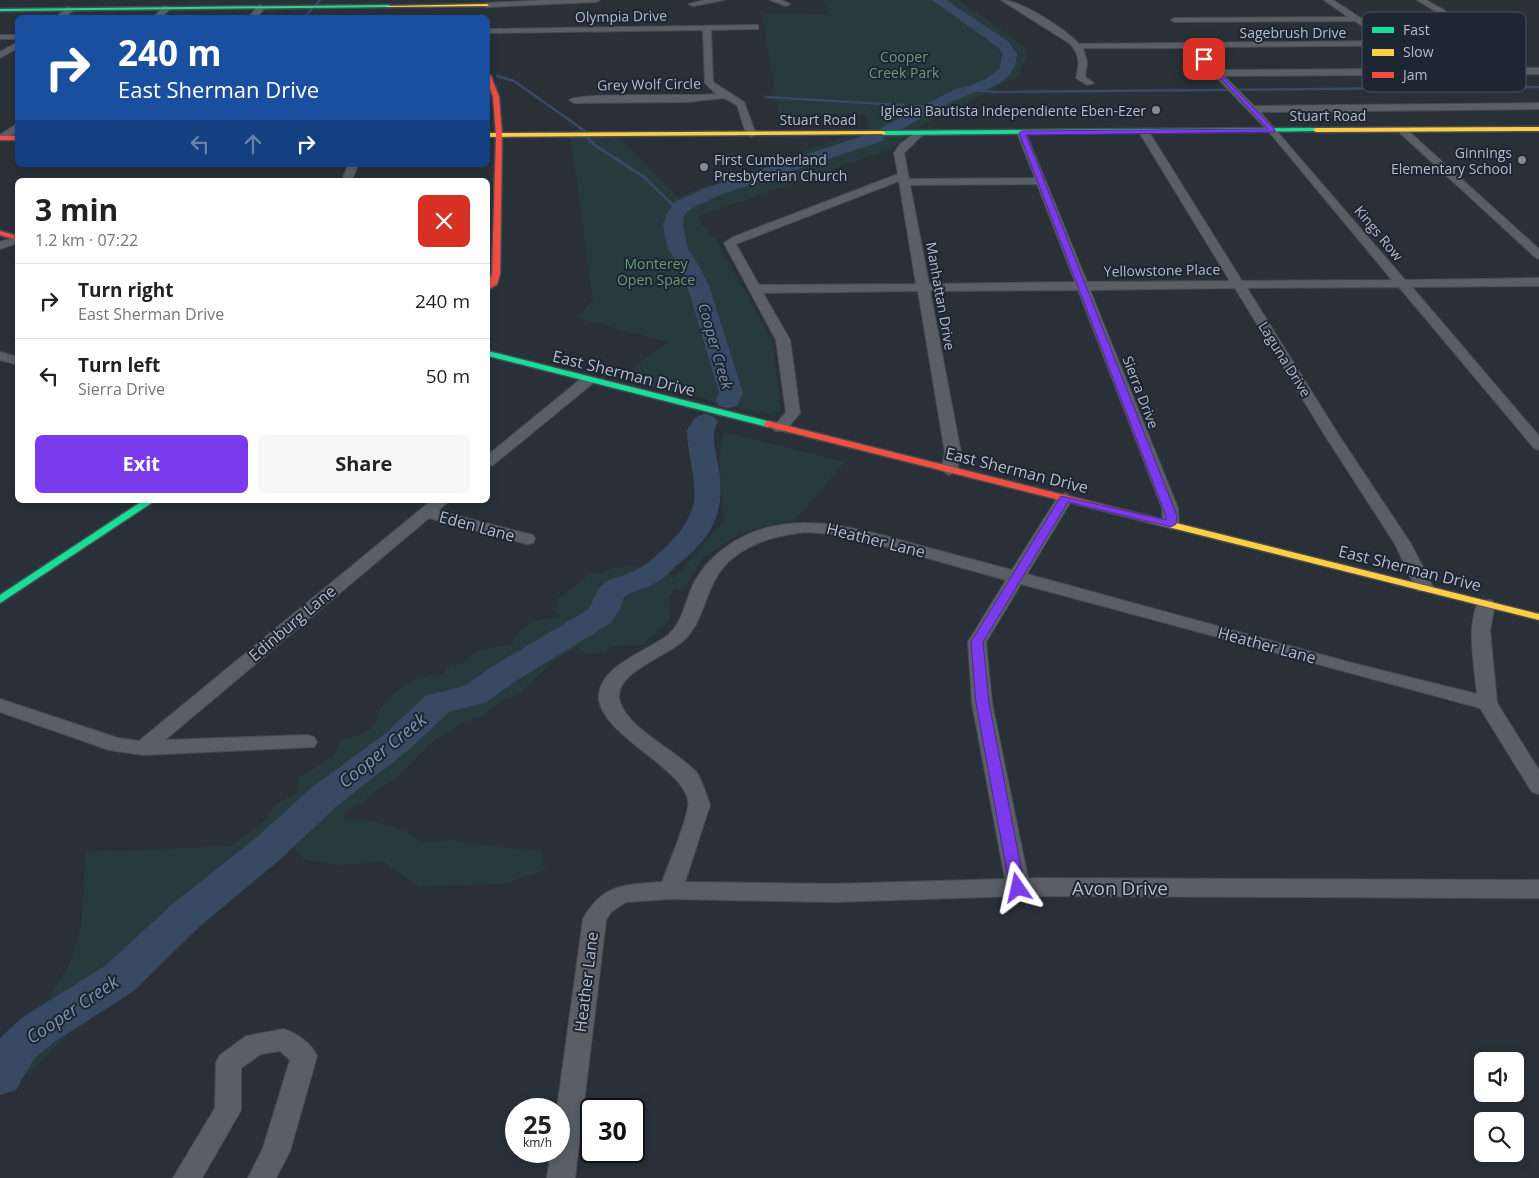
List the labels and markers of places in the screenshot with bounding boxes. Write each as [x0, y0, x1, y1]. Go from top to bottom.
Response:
pin [1183, 38, 1225, 80]
place label: Iglesia Bautista Independiente Eben-Ezer [880, 101, 1146, 120]
marker: Iglesia Bautista Independiente Eben-Ezer [1150, 104, 1162, 116]
place label: Ginnings Elementary School [1391, 143, 1512, 178]
place label: First Cumberland Presbyterian Church [714, 150, 847, 185]
marker: Ginnings Elementary School [1516, 154, 1528, 166]
marker: First Cumberland Presbyterian Church [698, 161, 710, 173]

